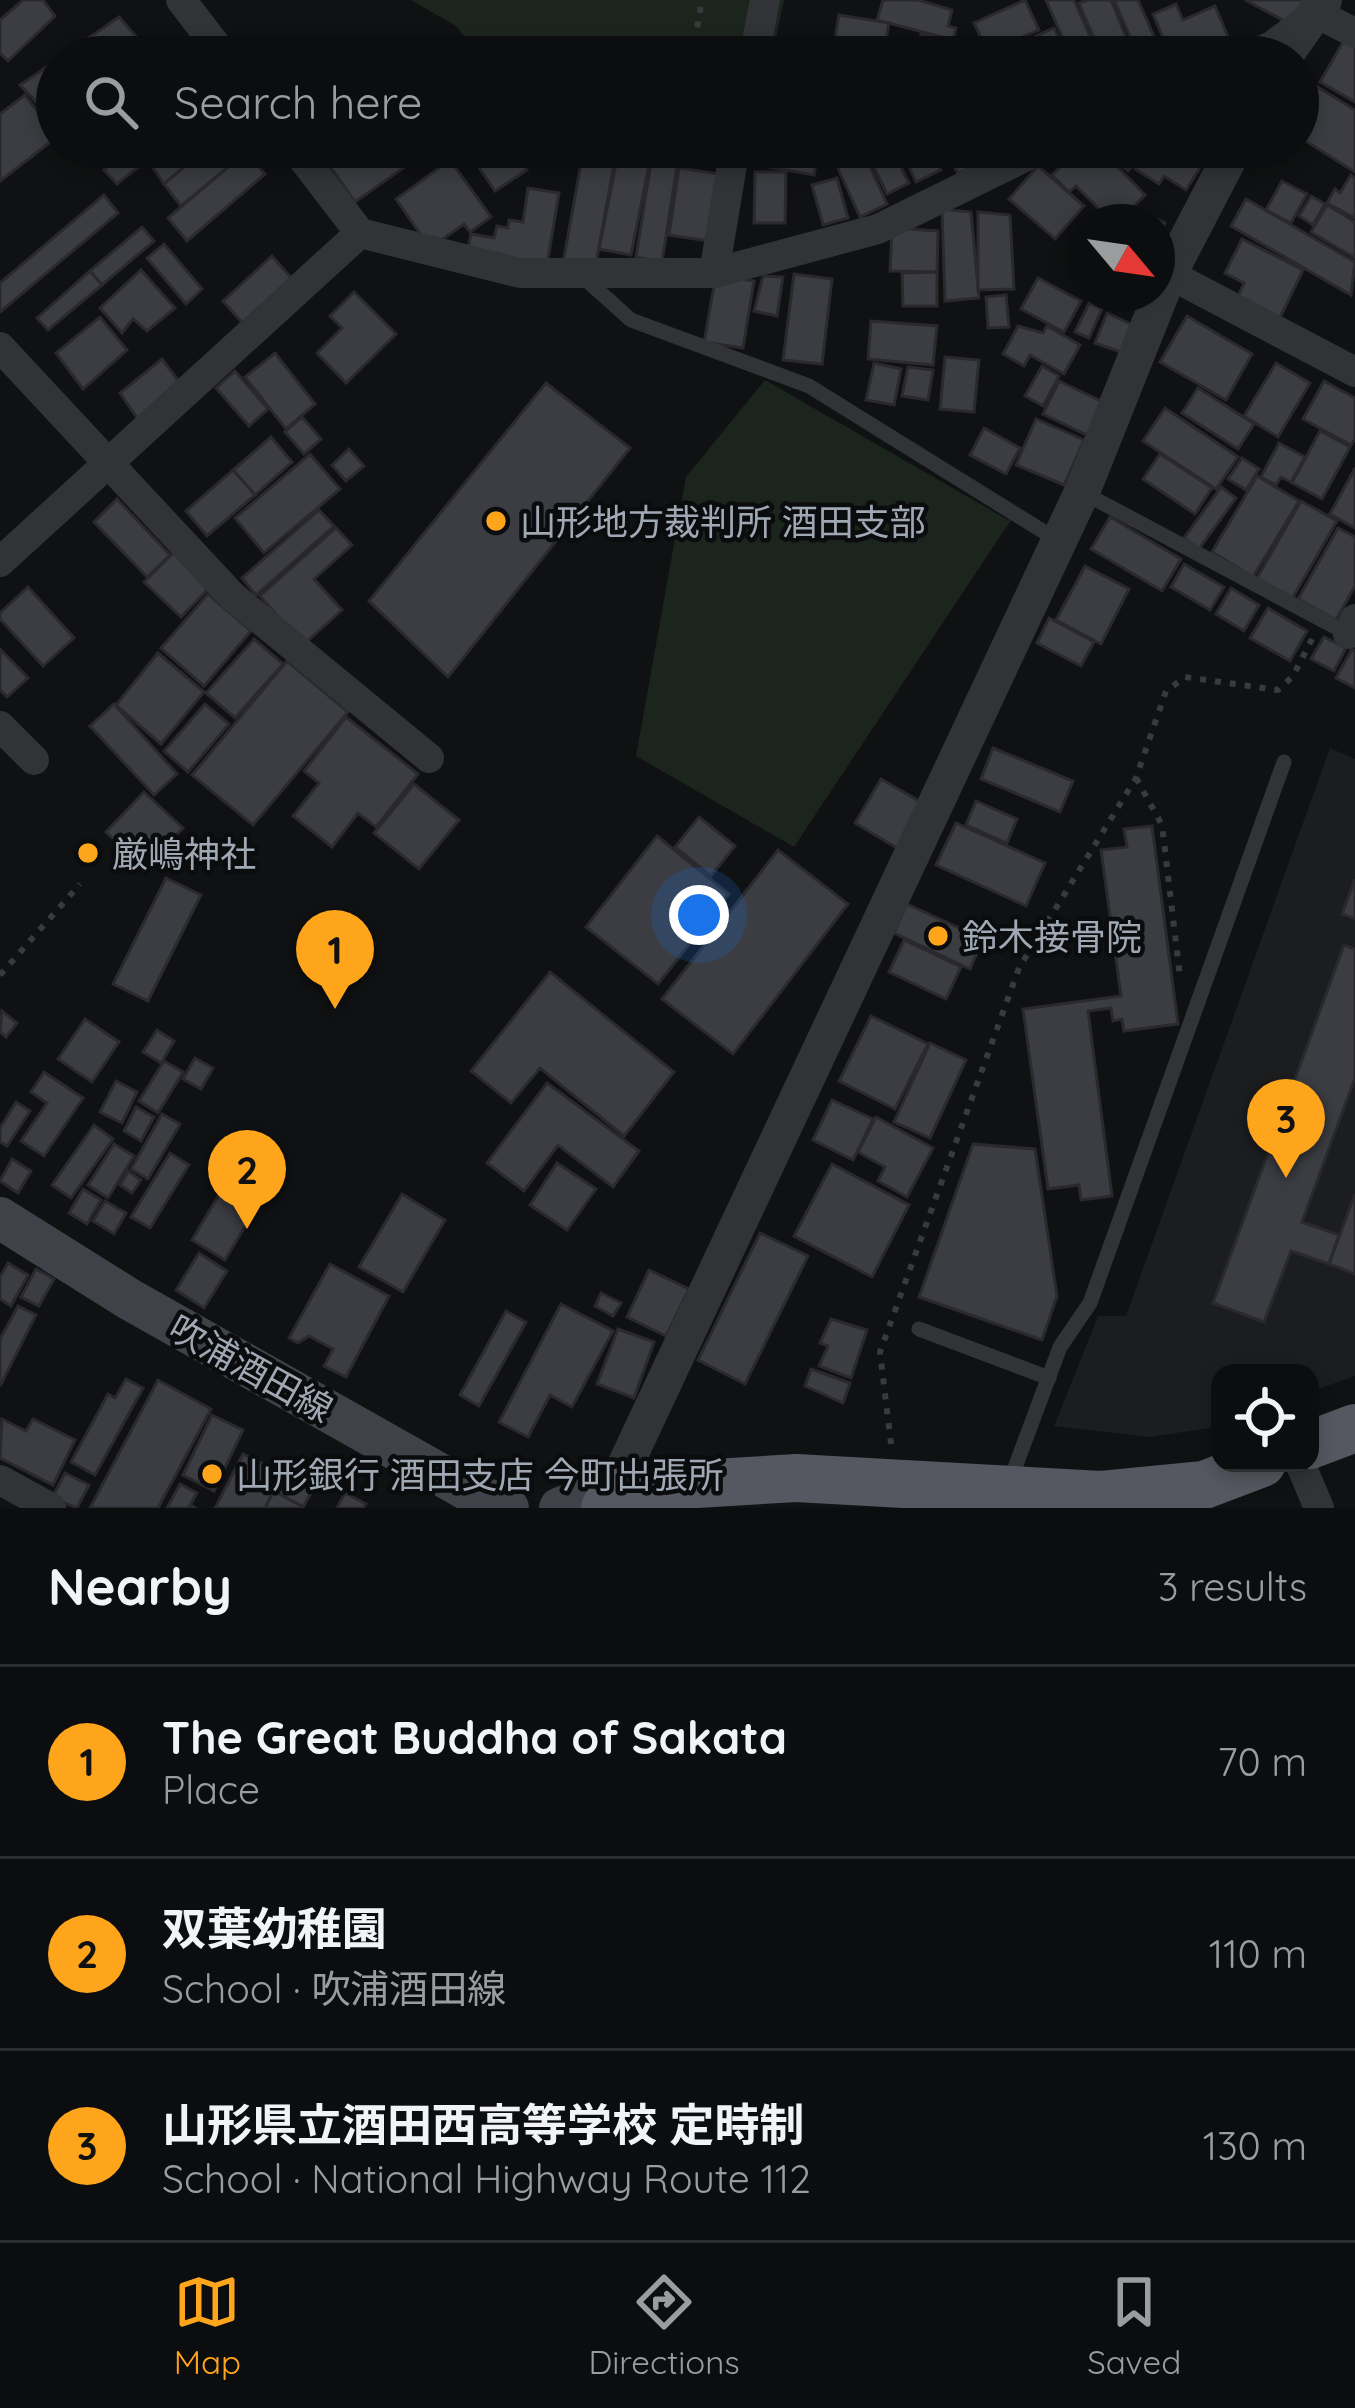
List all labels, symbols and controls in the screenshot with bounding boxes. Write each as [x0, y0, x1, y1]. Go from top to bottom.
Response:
search box [36, 36, 1319, 168]
icon: search [78, 69, 144, 135]
text: Search here [174, 74, 422, 130]
north arrow [1067, 204, 1175, 312]
place label: 山形地方裁判所 酒田支部 [520, 499, 926, 544]
marker: 山形地方裁判所 酒田支部 [483, 508, 509, 534]
place label: 厳嶋神社 [112, 831, 256, 876]
marker: 厳嶋神社 [75, 840, 101, 866]
your location [669, 885, 729, 945]
pin: 1 [296, 910, 374, 1009]
place label: 鈴木接骨院 [962, 914, 1142, 959]
marker: 鈴木接骨院 [925, 923, 951, 949]
pin: 3 [1247, 1079, 1325, 1178]
pin: 2 [208, 1130, 286, 1229]
street label: 吹浦酒田線 [161, 1305, 341, 1431]
map controls [1211, 1364, 1319, 1472]
button: locate [1211, 1364, 1319, 1472]
place label: 山形銀行 酒田支店 今町出張所 [236, 1452, 724, 1497]
marker: 山形銀行 酒田支店 今町出張所 [199, 1461, 225, 1487]
text: Nearby [48, 1554, 232, 1618]
text: 3 results [1158, 1562, 1307, 1611]
text: The Great Buddha of Sakata [162, 1709, 787, 1765]
text: 1 [79, 1737, 95, 1786]
text: 70 m [1218, 1737, 1307, 1786]
text: Place [162, 1765, 260, 1814]
text: 双葉幼稚園 [162, 1900, 387, 1956]
text: 2 [76, 1929, 98, 1978]
text: 110 m [1209, 1929, 1307, 1978]
text: School · 吹浦酒田線 [162, 1964, 506, 2013]
text: 山形県立酒田西高等学校 定時制 [162, 2096, 805, 2152]
text: 3 [77, 2121, 97, 2170]
text: 130 m [1203, 2121, 1307, 2170]
text: School · National Highway Route 112 [162, 2154, 811, 2203]
tab: Map [174, 2269, 241, 2382]
tab: Directions [588, 2269, 740, 2382]
tab: Saved [1087, 2269, 1181, 2382]

